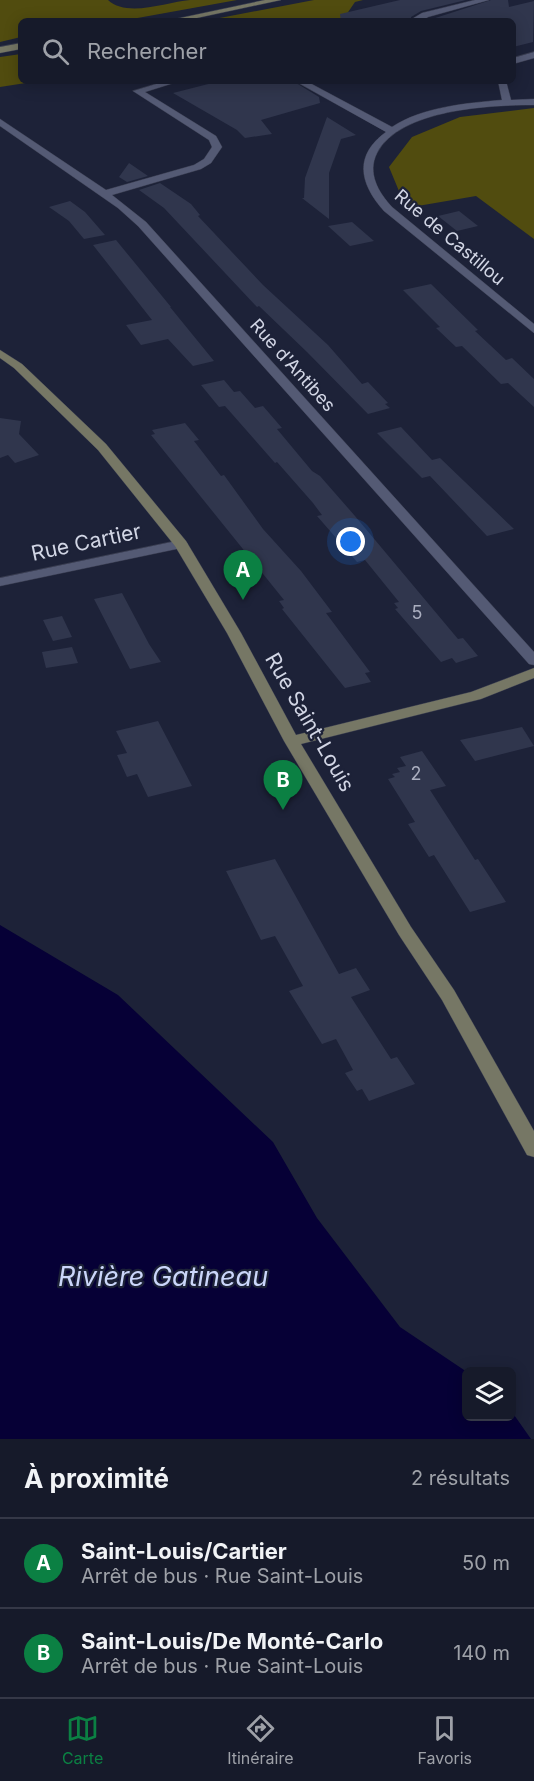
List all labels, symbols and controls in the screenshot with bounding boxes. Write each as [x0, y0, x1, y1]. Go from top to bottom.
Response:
search box [18, 18, 516, 84]
icon: search [39, 35, 72, 68]
text: Rechercher [87, 38, 207, 64]
street label: Rue de Castillou [391, 185, 509, 289]
street label: Rue d'Antibes [246, 314, 340, 416]
street label: Rue Cartier [29, 518, 143, 566]
your location [336, 527, 365, 556]
pin: A [224, 550, 262, 600]
house number: 5 [412, 602, 422, 623]
street label: Rue Saint-Louis [260, 648, 360, 796]
pin: B [264, 760, 302, 810]
house number: 2 [411, 763, 421, 784]
water label: Rivière Gatineau [58, 1260, 268, 1293]
map controls [462, 1367, 516, 1421]
button: layers [462, 1367, 516, 1421]
text: À proximité [24, 1463, 169, 1494]
text: 2 résultats [411, 1466, 510, 1490]
text: Saint-Louis/Cartier [81, 1538, 287, 1564]
text: A [36, 1551, 51, 1575]
text: 50 m [462, 1551, 510, 1575]
text: Arrêt de bus · Rue Saint-Louis [81, 1564, 363, 1588]
text: Saint-Louis/De Monté-Carlo [81, 1628, 383, 1654]
text: B [37, 1641, 50, 1665]
text: 140 m [453, 1641, 510, 1665]
text: Arrêt de bus · Rue Saint-Louis [81, 1654, 363, 1678]
tab: Carte [62, 1712, 103, 1768]
tab: Itinéraire [227, 1712, 294, 1768]
tab: Favoris [417, 1712, 472, 1768]

